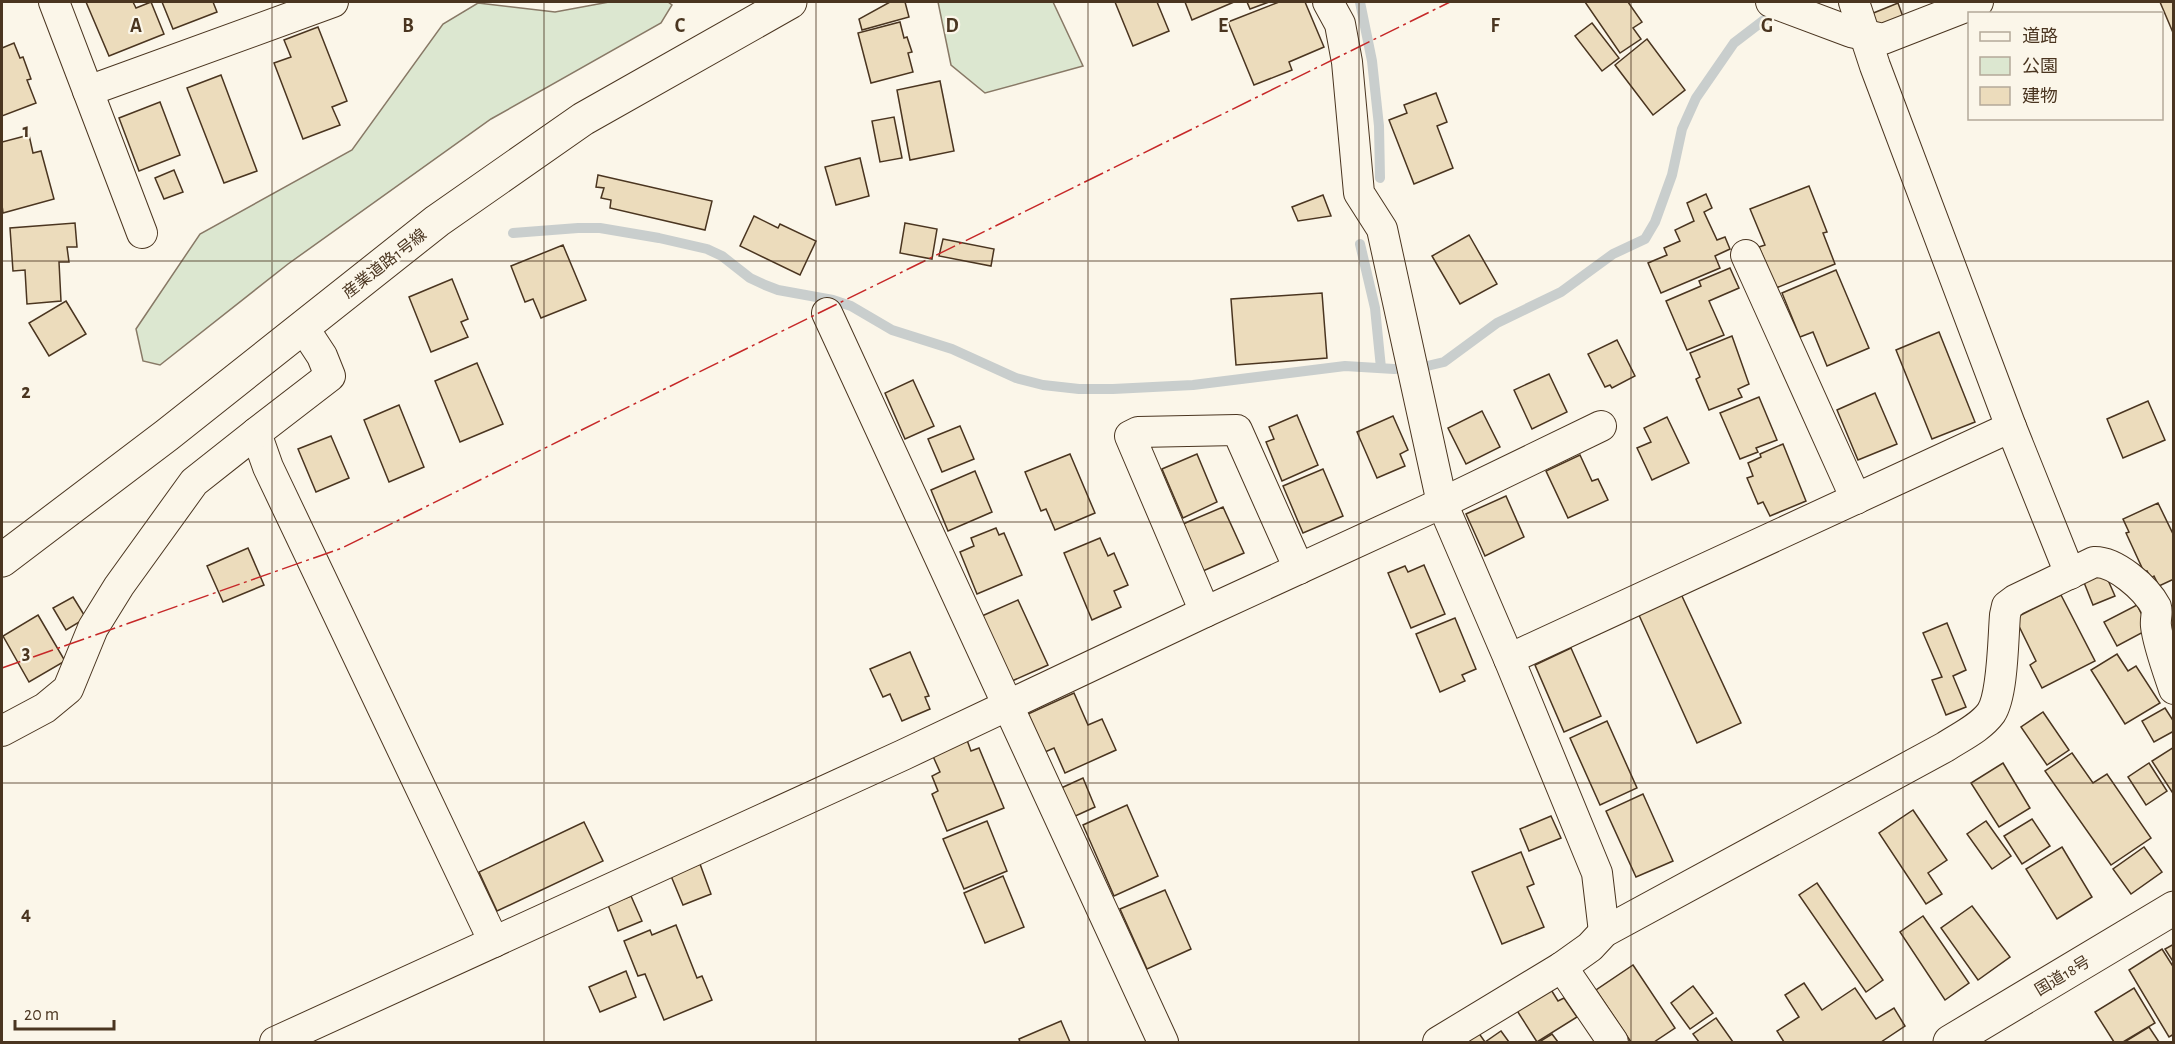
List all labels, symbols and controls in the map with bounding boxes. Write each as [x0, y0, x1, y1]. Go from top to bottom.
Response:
legend [1968, 12, 2163, 120]
text: A [130, 16, 142, 36]
text: B [402, 16, 414, 36]
text: C [675, 16, 686, 36]
text: D [945, 16, 959, 36]
text: E [1218, 16, 1228, 36]
text: F [1490, 16, 1500, 36]
text: G [1761, 16, 1773, 36]
text: 道路 [2022, 26, 2058, 46]
text: 公園 [2022, 57, 2058, 76]
text: 建物 [2022, 86, 2058, 106]
text: 1 [22, 121, 30, 141]
street label: 産業道路1号線 [339, 225, 430, 301]
text: 2 [21, 382, 31, 402]
text: 3 [22, 643, 30, 663]
text: 4 [21, 904, 31, 924]
street label: 国道18号 [2032, 952, 2093, 998]
scale bar [15, 993, 114, 1031]
text: 20 m [24, 1006, 59, 1024]

